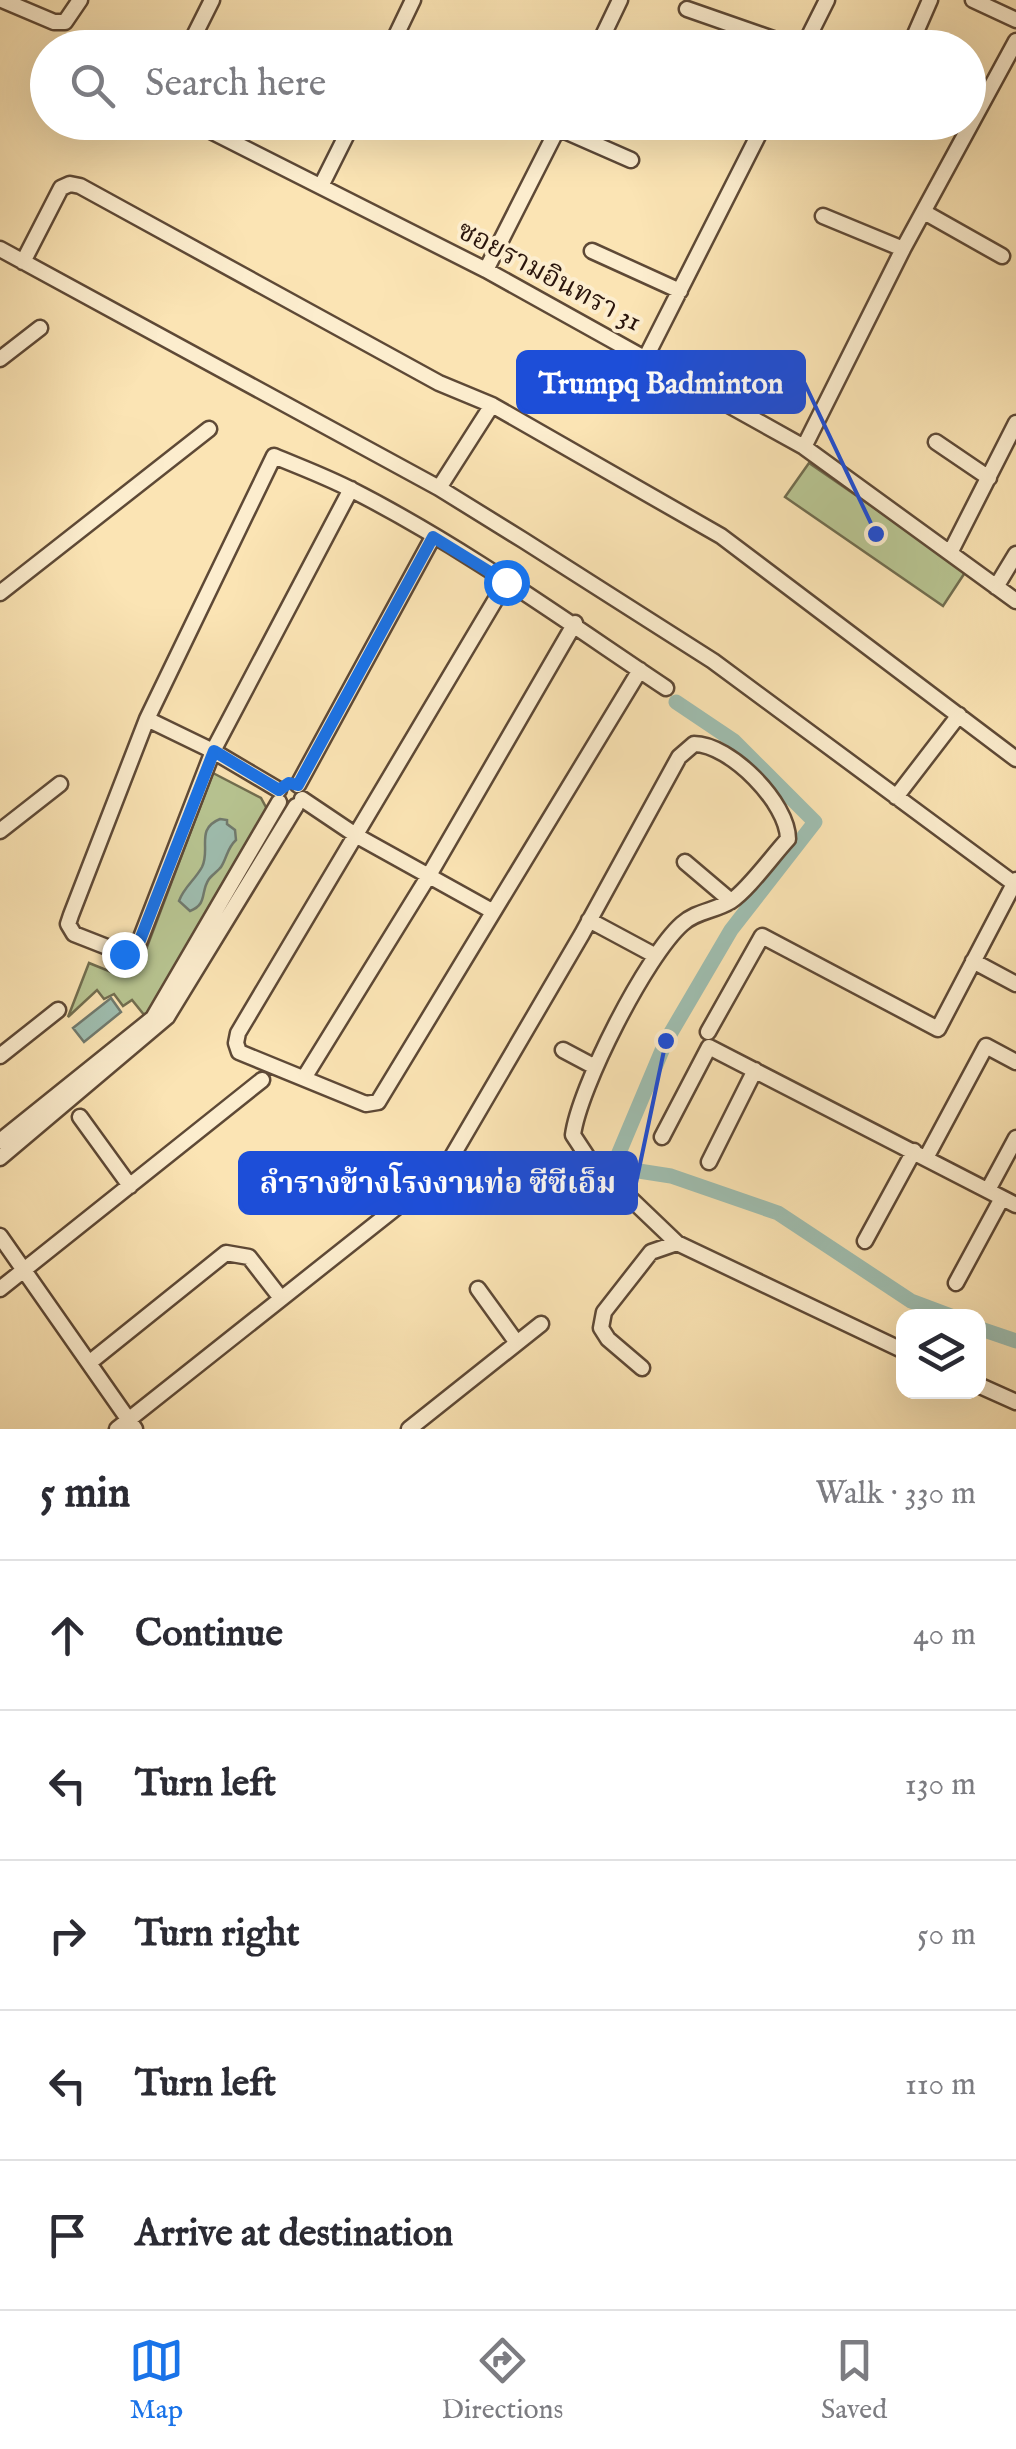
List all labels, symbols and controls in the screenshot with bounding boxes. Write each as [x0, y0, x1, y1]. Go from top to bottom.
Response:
search box [30, 30, 986, 140]
icon: search [65, 58, 120, 113]
text: Search here [145, 61, 326, 109]
street label: ซอยรามอินทรา 31 [451, 214, 647, 340]
callout: Trumpq Badminton [518, 352, 804, 412]
text: Trumpq Badminton [537, 366, 784, 404]
route start [484, 560, 530, 606]
route end [102, 932, 148, 978]
callout: ลำรางข้างโรงงานท่อ ซีซีเอ็ม [240, 1153, 636, 1213]
text: ลำรางข้างโรงงานท่อ ซีซีเอ็ม [260, 1162, 616, 1204]
map controls [896, 1309, 986, 1399]
button: layers [896, 1309, 986, 1399]
text: 5 min [40, 1468, 130, 1521]
text: Walk · 330 m [815, 1474, 976, 1515]
icon: ahead [40, 1608, 95, 1663]
text: Continue [135, 1611, 283, 1659]
text: 40 m [913, 1615, 976, 1656]
icon: left [40, 1758, 95, 1813]
text: Turn left [135, 1761, 276, 1809]
text: 130 m [905, 1765, 976, 1806]
icon: right [40, 1908, 95, 1963]
text: Turn right [135, 1911, 299, 1959]
text: 50 m [917, 1915, 976, 1956]
icon: left [40, 2058, 95, 2113]
text: Turn left [135, 2061, 276, 2109]
text: 110 m [905, 2065, 976, 2106]
icon: arrive [40, 2208, 95, 2263]
text: Arrive at destination [135, 2211, 453, 2259]
tab: Map [129, 2333, 184, 2428]
tab: Directions [441, 2333, 563, 2428]
tab: Saved [821, 2333, 887, 2428]

